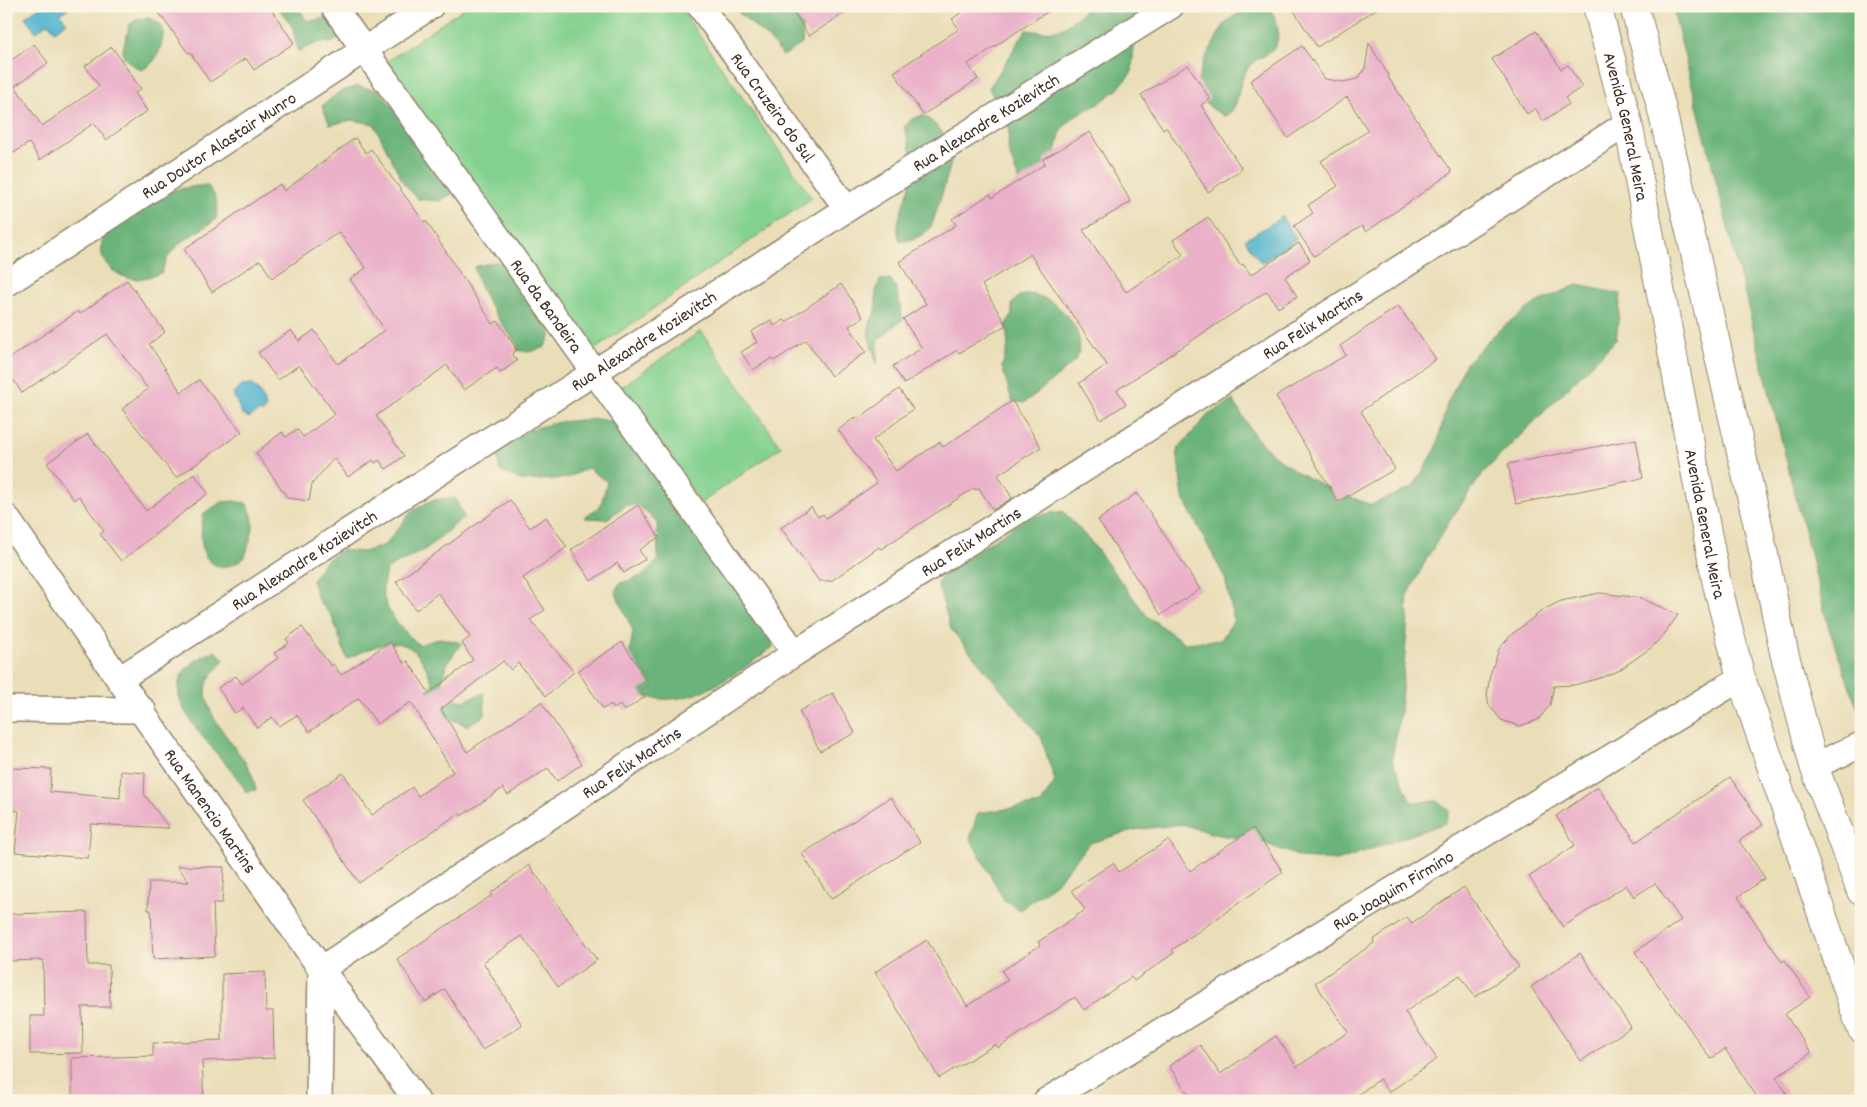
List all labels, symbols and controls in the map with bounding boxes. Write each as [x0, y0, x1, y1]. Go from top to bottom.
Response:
street label: Rua Cruzeiro do Sul [723, 49, 820, 169]
street label: Avenida General Meira [1595, 50, 1653, 204]
street label: Rua Alexandre Kozievitch [909, 69, 1065, 180]
street label: Rua Doutor Alastair Munro [138, 87, 302, 207]
street label: Rua da Bandeira [503, 255, 587, 360]
street label: Rua Felix Martins [1259, 284, 1369, 367]
street label: Rua Alexandre Kozievitch [567, 286, 723, 399]
street label: Avenida General Meira [1676, 447, 1730, 602]
street label: Rua Felix Martins [917, 502, 1027, 585]
street label: Rua Alexandre Kozievitch [228, 505, 383, 618]
street label: Rua Felix Martins [578, 722, 688, 806]
street label: Rua Manencio Martins [156, 745, 261, 880]
street label: Rua Joaquim Firmino [1329, 846, 1459, 939]

